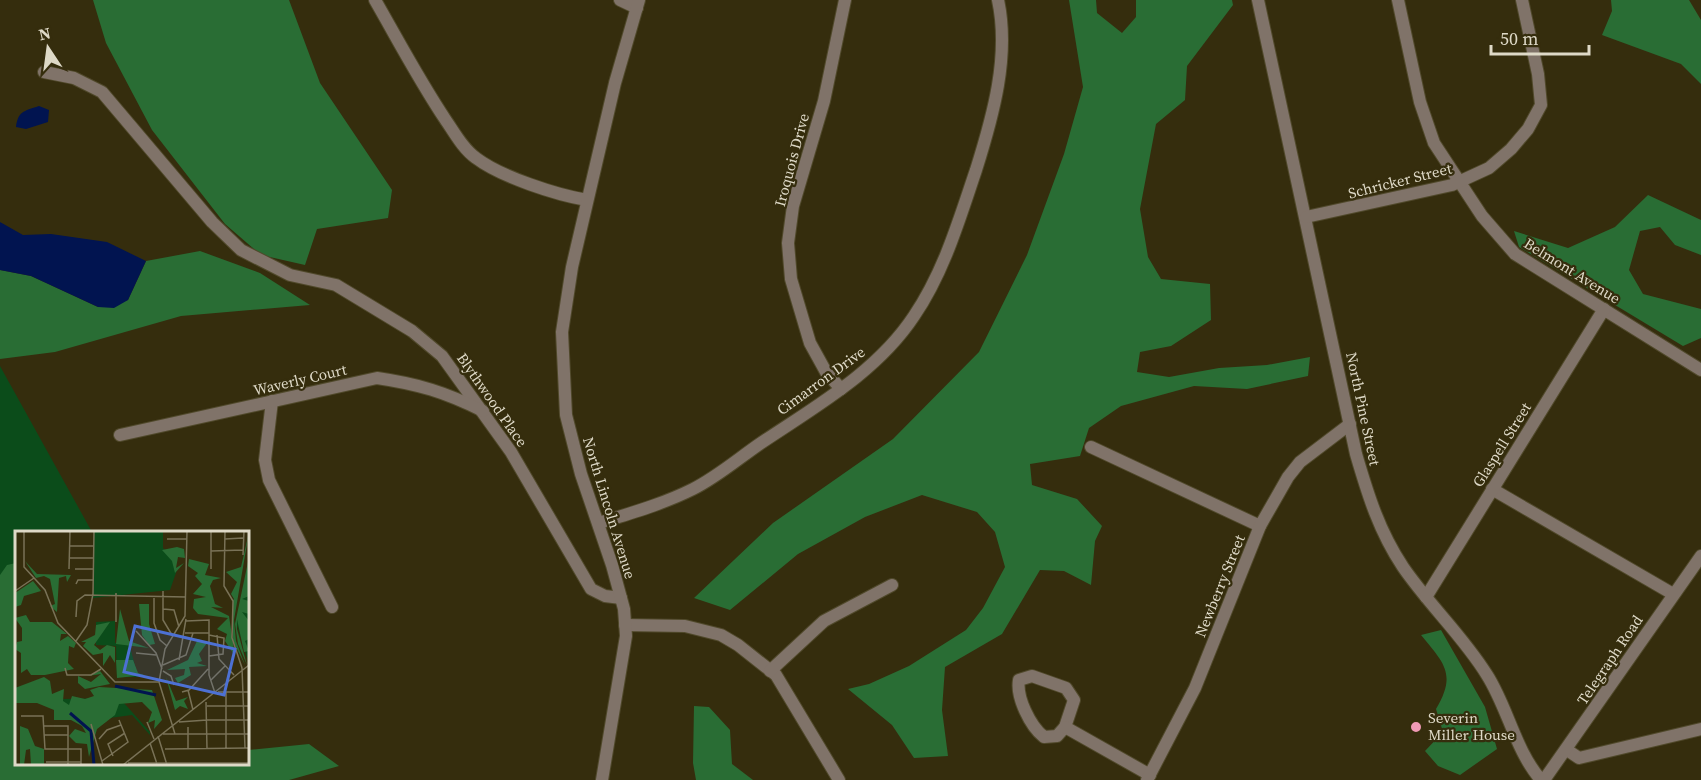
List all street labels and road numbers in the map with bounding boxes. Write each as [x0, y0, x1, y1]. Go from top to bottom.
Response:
street label: Iroquois Drive [769, 111, 814, 209]
street label: Schricker Street [1346, 157, 1454, 204]
street label: Belmont Avenue [1520, 233, 1625, 309]
street label: Cimarron Drive [772, 341, 869, 420]
street label: Blythwood Place [452, 349, 533, 451]
street label: North Pine Street [1341, 350, 1386, 468]
street label: Waverly Court [251, 359, 349, 400]
street label: Glaspell Street [1467, 398, 1536, 491]
street label: North Lincoln Avenue [578, 434, 641, 582]
street label: Newberry Street [1189, 531, 1250, 640]
street label: Telegraph Road [1572, 610, 1648, 709]

